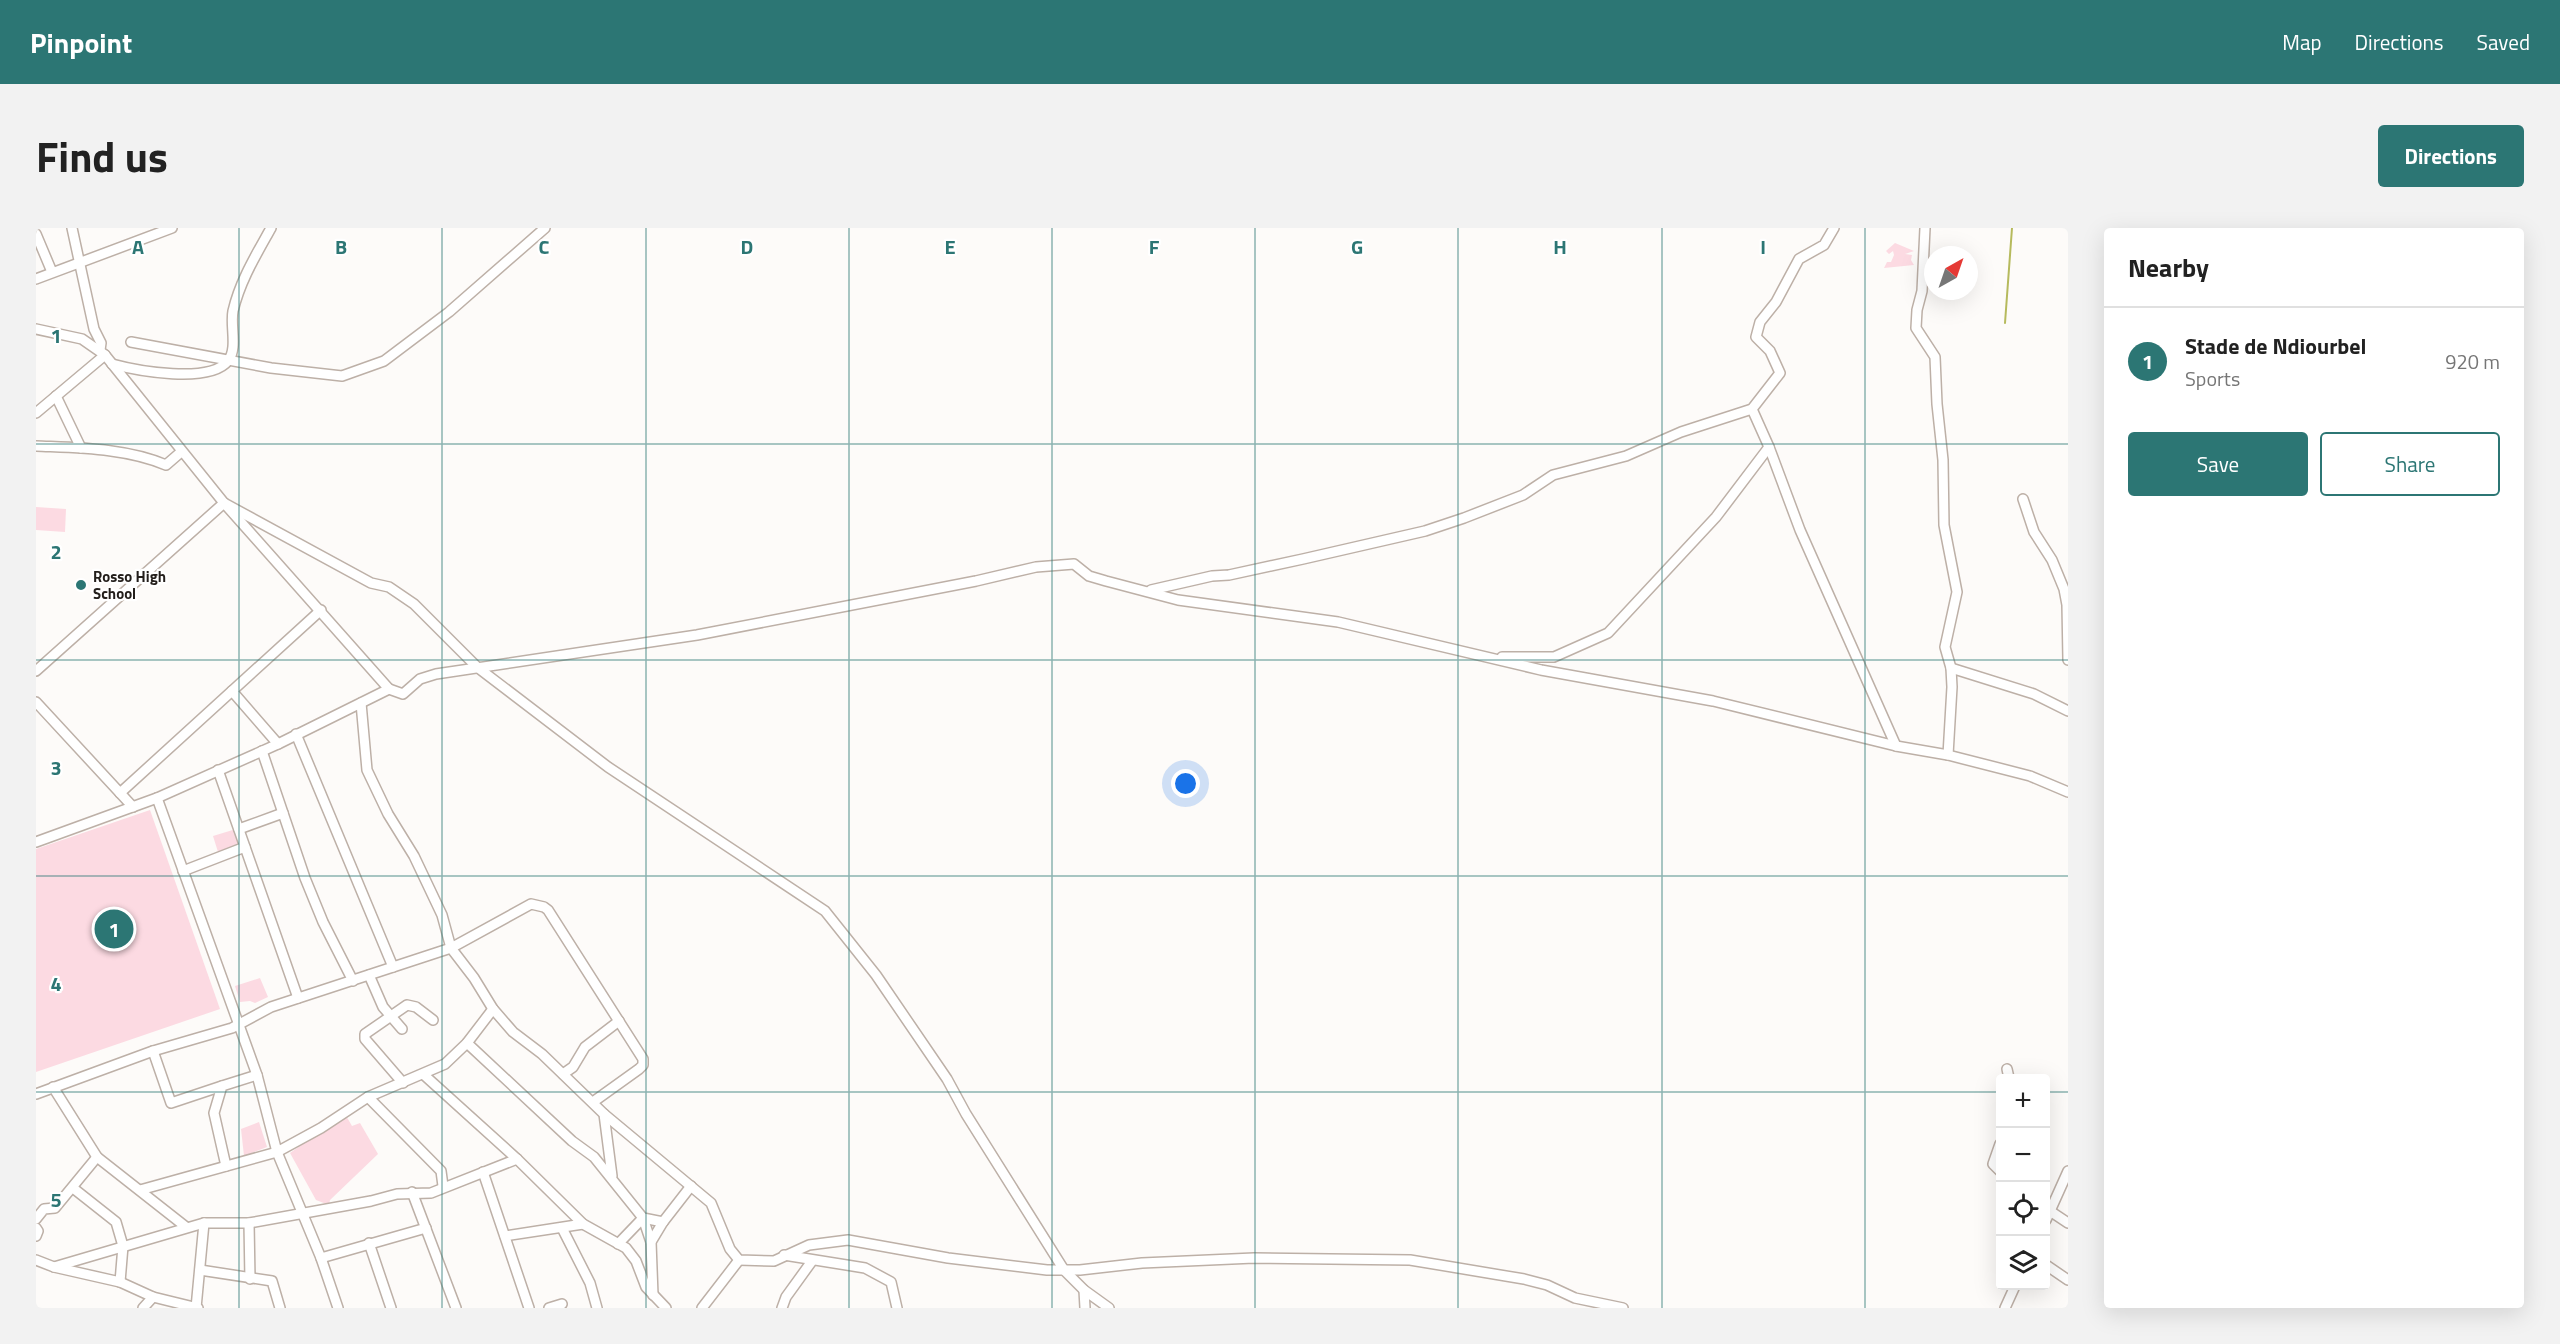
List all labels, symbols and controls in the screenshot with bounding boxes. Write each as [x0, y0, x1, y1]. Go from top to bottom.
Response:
text: Pinpoint [30, 21, 132, 64]
text: Map [2282, 26, 2322, 58]
text: Directions [2355, 26, 2444, 58]
text: Saved [2477, 26, 2530, 58]
text: Find us [36, 124, 168, 188]
button: Directions [2378, 125, 2524, 187]
text: A [132, 231, 144, 262]
text: B [335, 231, 347, 262]
text: C [539, 231, 550, 262]
text: D [741, 231, 753, 262]
text: E [944, 231, 956, 262]
text: F [1149, 231, 1160, 262]
text: G [1351, 231, 1363, 262]
text: H [1553, 231, 1567, 262]
text: I [1760, 231, 1766, 262]
north arrow [1924, 246, 1978, 300]
text: Nearby [2128, 248, 2209, 287]
text: 1 [50, 320, 62, 351]
text: Stade de Ndiourbel [2185, 329, 2366, 363]
text: 1 [2142, 346, 2153, 377]
text: 920 m [2445, 346, 2500, 377]
text: Sports [2185, 363, 2240, 394]
button: Save [2128, 432, 2308, 496]
button: Share [2320, 432, 2500, 496]
text: 2 [50, 536, 62, 567]
place label: Rosso High School [93, 565, 166, 605]
marker: Rosso High School [74, 578, 88, 592]
text: 3 [50, 752, 62, 783]
your location [1171, 769, 1200, 798]
pin: 1 [94, 906, 134, 952]
text: 4 [50, 968, 62, 999]
map controls [1996, 1074, 2050, 1290]
button: + [1996, 1074, 2050, 1128]
button: − [1996, 1128, 2050, 1182]
button: locate [1996, 1182, 2050, 1236]
text: 5 [50, 1184, 62, 1215]
button: layers [1996, 1236, 2050, 1290]

